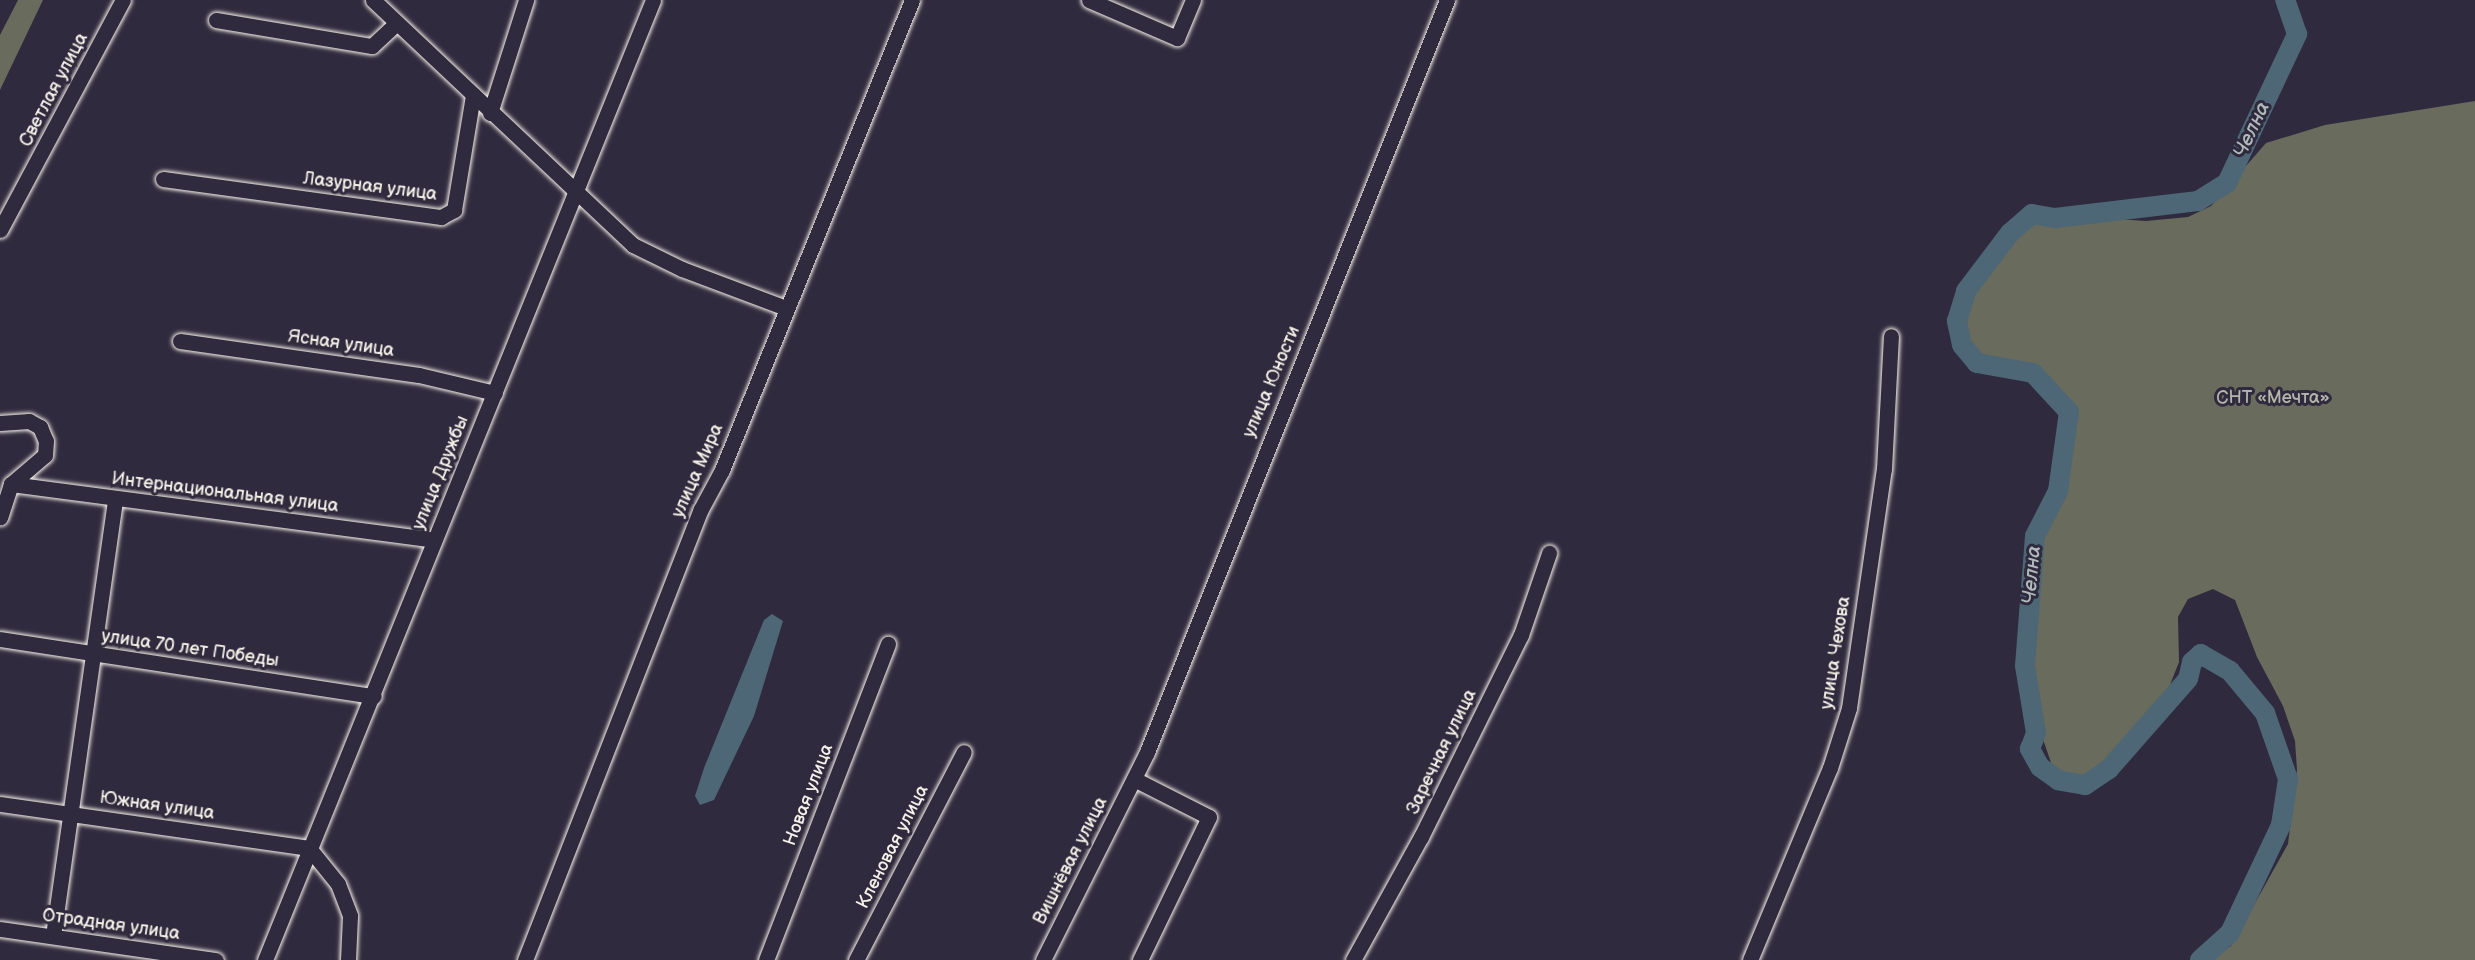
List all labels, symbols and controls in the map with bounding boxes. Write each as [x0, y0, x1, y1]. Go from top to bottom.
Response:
street label: Светлая улица [15, 30, 93, 150]
water label: Челна [2229, 98, 2275, 162]
street label: Лазурная улица [302, 168, 438, 206]
street label: улица Юности [1239, 323, 1305, 441]
street label: Ясная улица [287, 326, 395, 362]
park label: СНТ «Мечта» [2216, 387, 2330, 409]
street label: улица Дружбы [408, 413, 474, 533]
street label: улица Мира [668, 421, 728, 521]
street label: Интернациональная улица [110, 468, 340, 518]
water label: Челна [2017, 545, 2047, 605]
street label: улица Чехова [1816, 595, 1856, 711]
street label: улица 70 лет Победы [100, 626, 280, 672]
street label: Заречная улица [1402, 686, 1482, 818]
street label: Новая улица [780, 741, 838, 849]
street label: Кленовая улица [852, 781, 934, 913]
street label: Южная улица [98, 787, 216, 825]
street label: Вишнёвая улица [1030, 794, 1112, 928]
street label: Отрадная улица [41, 905, 181, 945]

